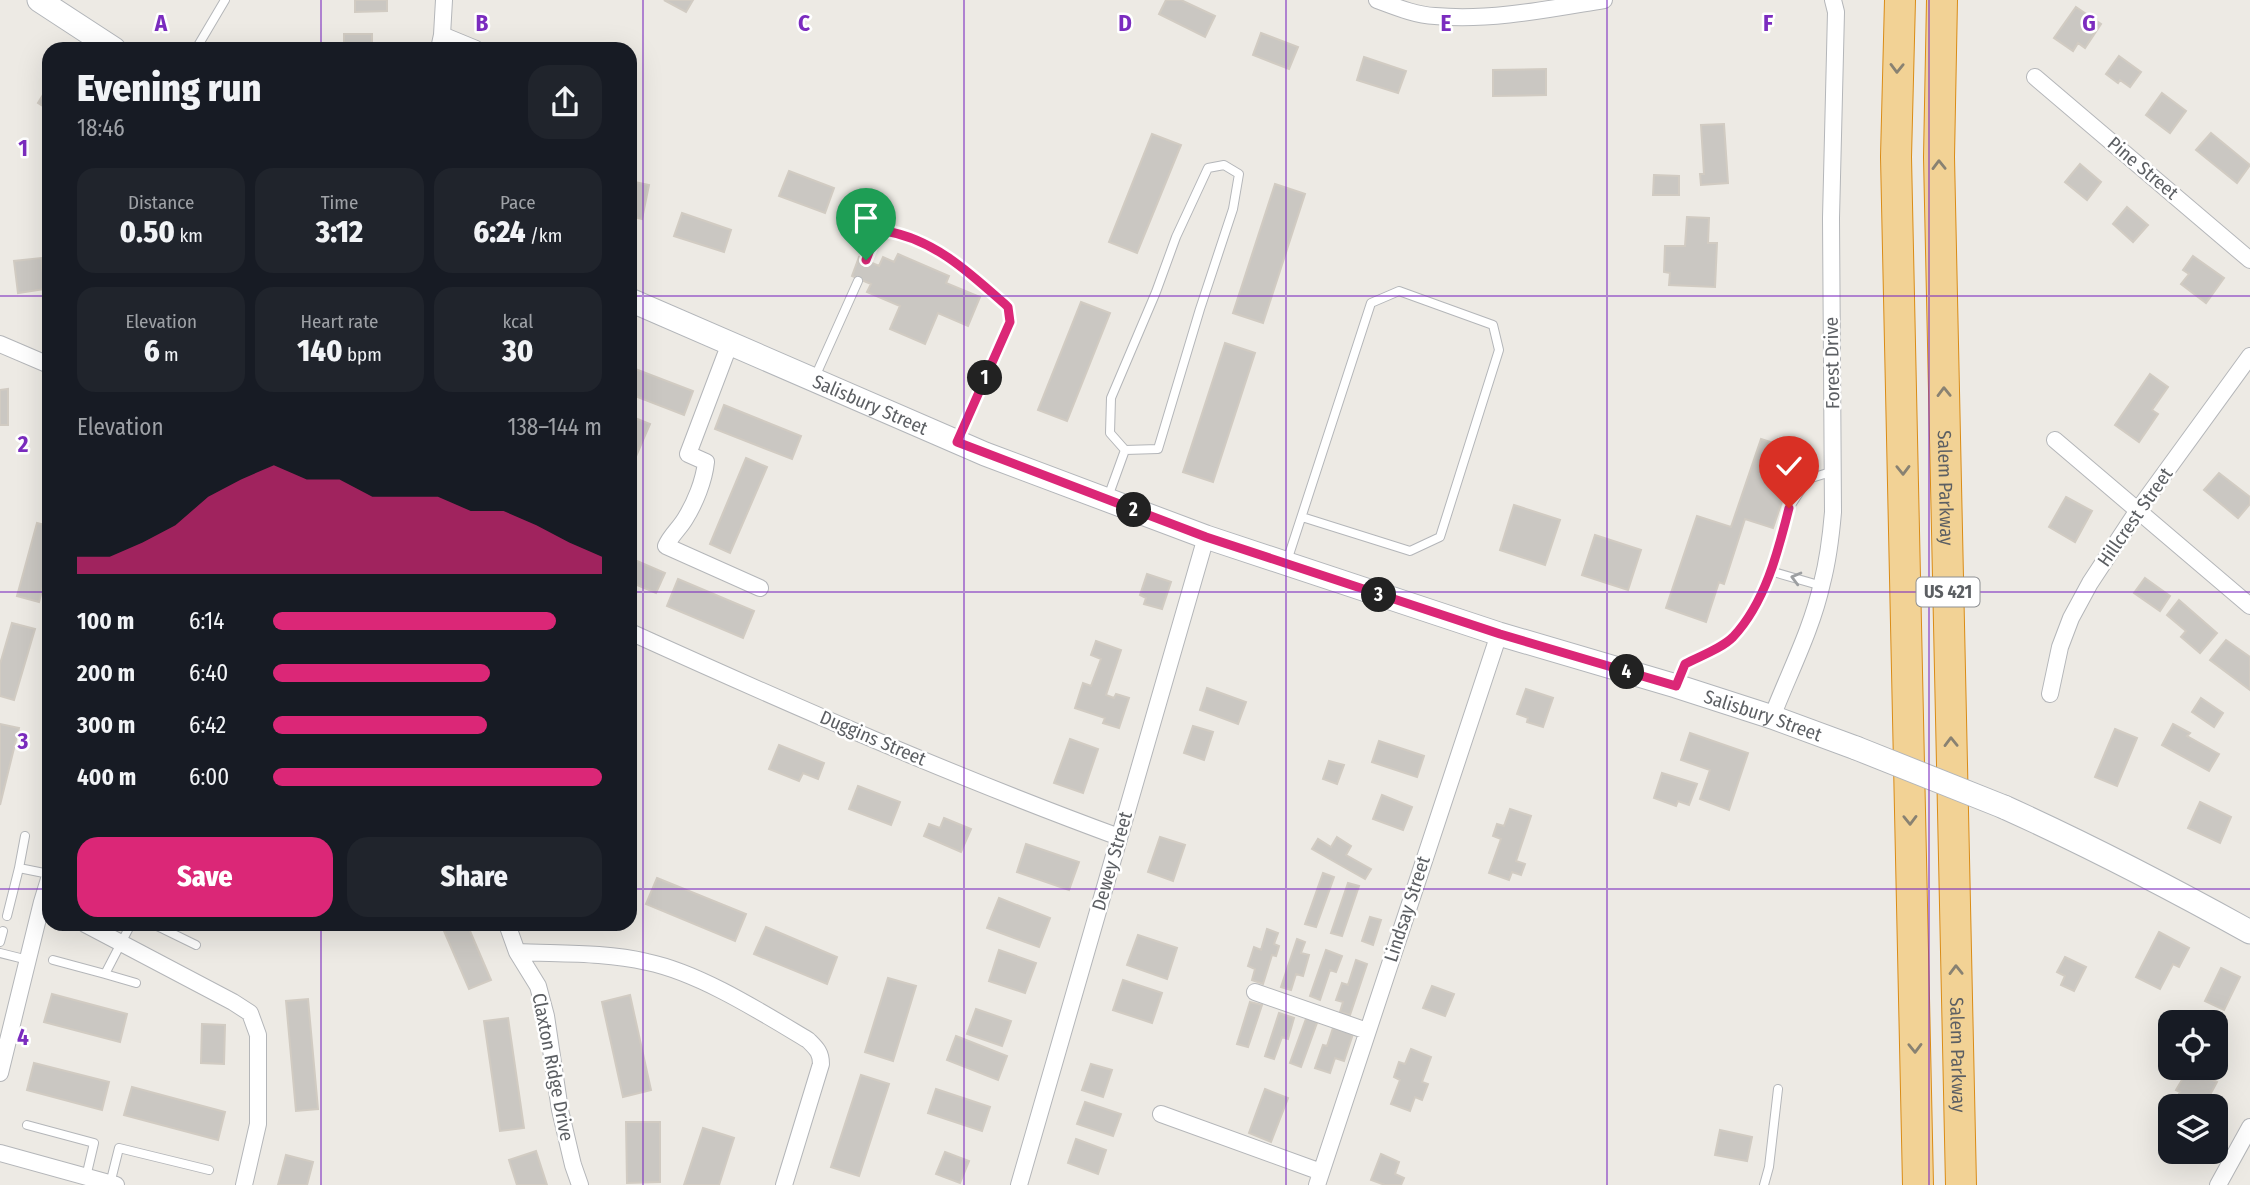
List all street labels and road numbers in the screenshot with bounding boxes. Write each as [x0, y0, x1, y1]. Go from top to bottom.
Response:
street label: Pine Street [2103, 132, 2184, 205]
street label: Forest Drive [1820, 317, 1844, 409]
street label: Salisbury Street [809, 369, 932, 440]
street label: Salem Parkway [1933, 430, 1959, 546]
street label: Hillcrest Street [2092, 463, 2178, 571]
road number: US 421 [1916, 578, 1980, 606]
street label: Salisbury Street [1701, 684, 1826, 746]
street label: Duggins Street [817, 705, 930, 771]
street label: Dewey Street [1087, 808, 1137, 913]
street label: Lindsay Street [1379, 852, 1435, 965]
street label: Claxton Ridge Drive [527, 991, 579, 1143]
street label: Salem Parkway [1945, 997, 1971, 1113]

